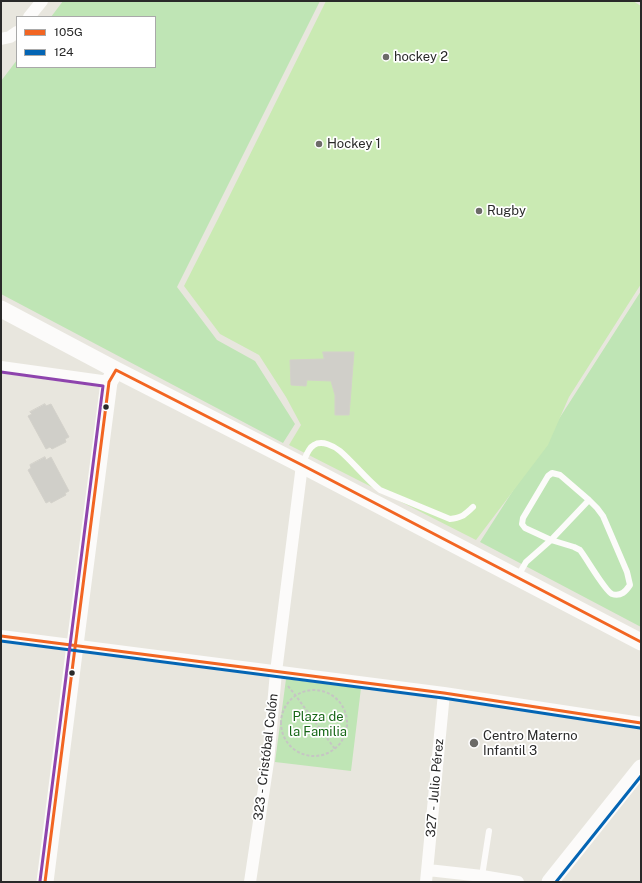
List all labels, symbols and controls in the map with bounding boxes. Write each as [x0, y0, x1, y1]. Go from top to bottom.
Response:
legend [16, 16, 156, 68]
text: 105G [54, 25, 83, 39]
text: 124 [54, 45, 74, 59]
place label: hockey 2 [394, 49, 448, 65]
marker: hockey 2 [381, 52, 391, 62]
place label: Hockey 1 [327, 136, 381, 152]
marker: Hockey 1 [314, 139, 324, 149]
place label: Rugby [487, 203, 526, 219]
marker: Rugby [474, 206, 484, 216]
unlabelled marker [101, 402, 111, 412]
unlabelled marker [67, 668, 77, 678]
street label: 323 - Cristóbal Colón [250, 693, 282, 821]
park label: Plaza de la Familia [289, 709, 347, 740]
place label: Centro Materno Infantil 3 [483, 728, 578, 759]
marker: Centro Materno Infantil 3 [468, 737, 480, 749]
street label: 327 - Julio Pérez [423, 738, 447, 838]

